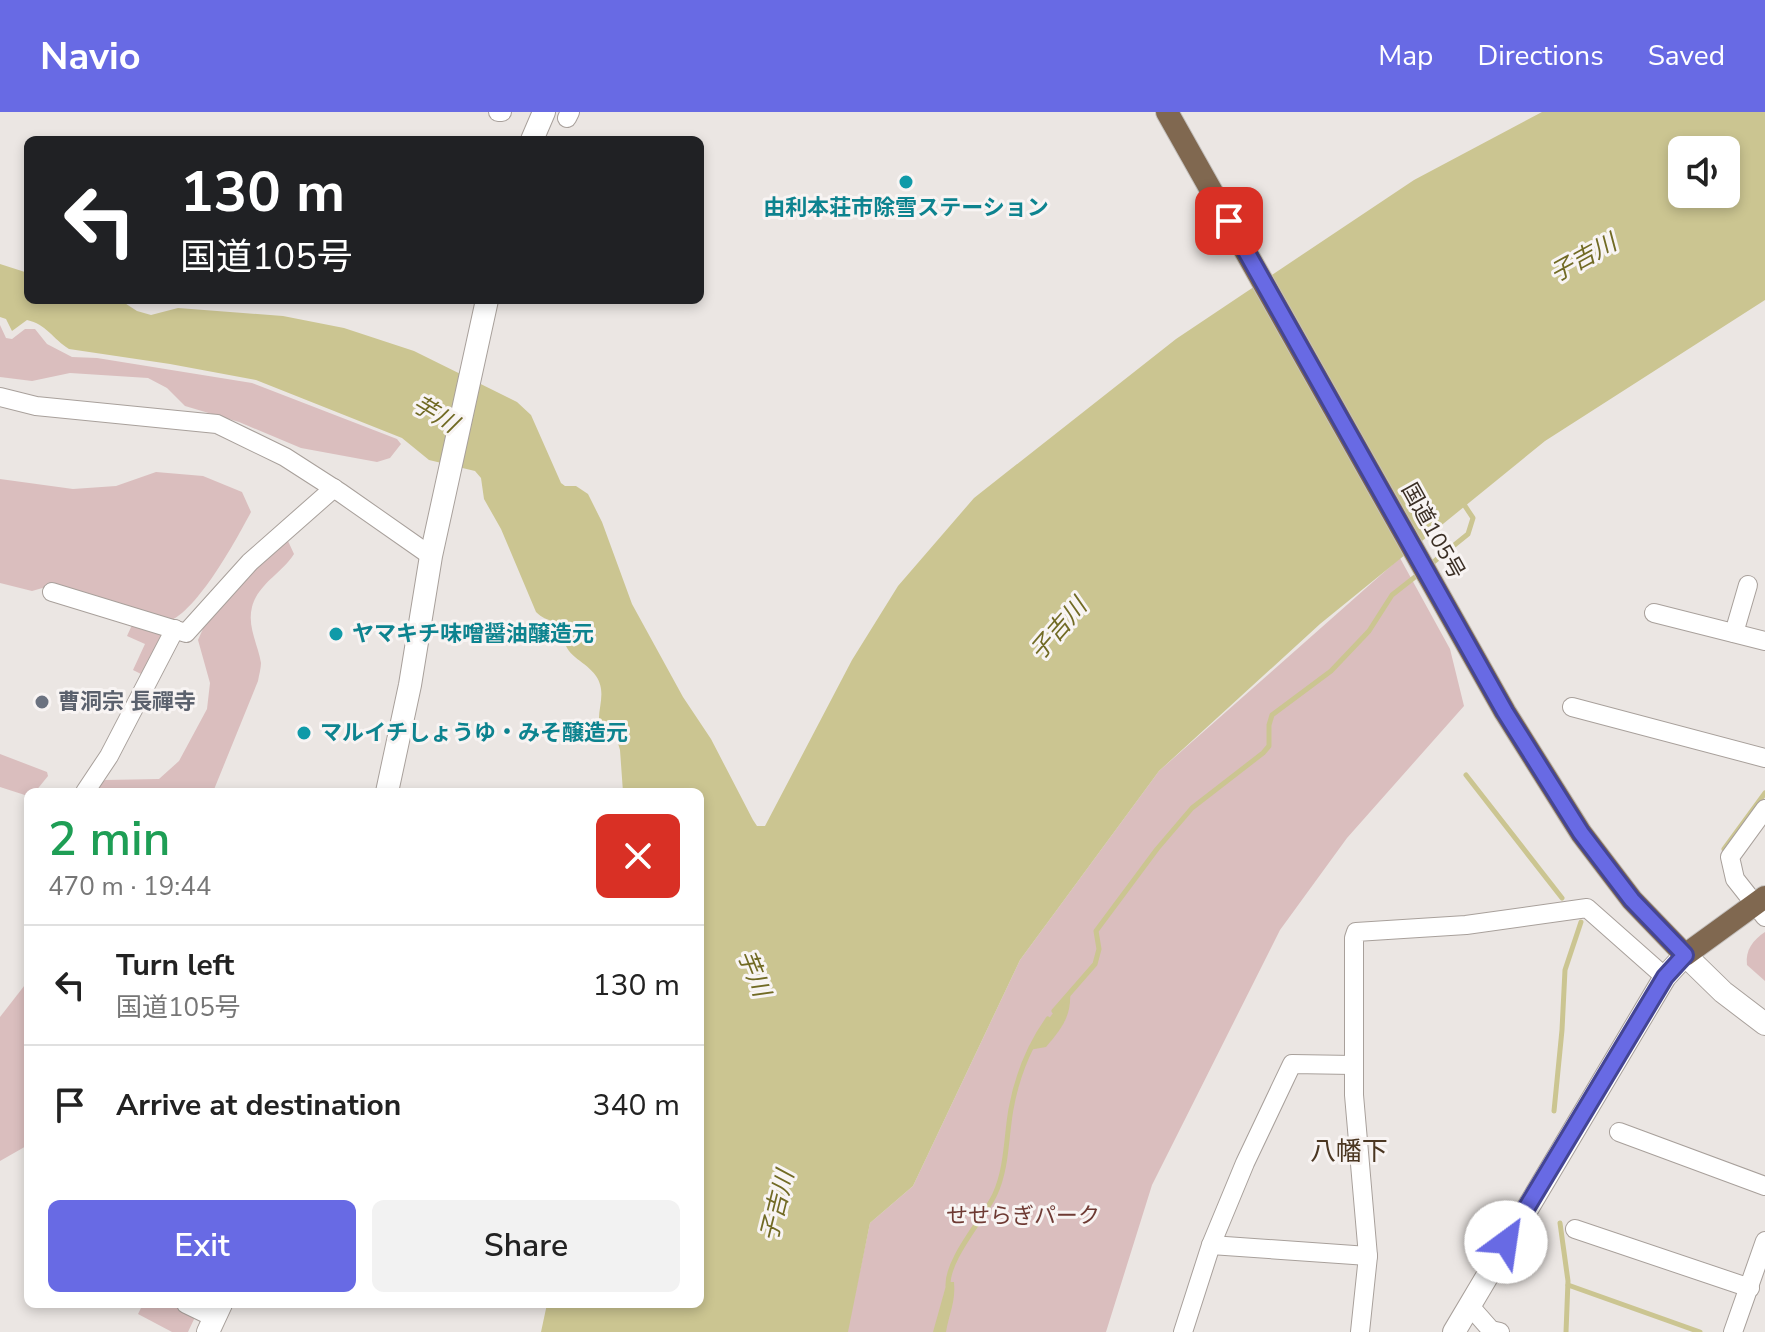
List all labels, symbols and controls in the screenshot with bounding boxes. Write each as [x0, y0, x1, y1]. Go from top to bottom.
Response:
text: Navio [40, 31, 141, 82]
text: Map [1378, 37, 1433, 75]
text: Directions [1477, 37, 1604, 75]
text: Saved [1648, 37, 1725, 75]
map controls [1668, 136, 1740, 208]
button: sound [1668, 136, 1740, 208]
text: 130 m [180, 154, 345, 231]
icon: left [48, 168, 152, 272]
marker: 由利本荘市除雪ステーション [897, 173, 915, 191]
pin [1195, 187, 1263, 255]
place label: 由利本荘市除雪ステーション [763, 193, 1049, 223]
icon: arrive [1207, 199, 1251, 243]
water label: 子吉川 [1544, 225, 1625, 289]
text: 国道105号 [180, 233, 353, 282]
water label: 芋川 [406, 388, 466, 442]
street label: 国道105号 [1394, 478, 1472, 584]
water label: 子吉川 [1022, 589, 1096, 667]
place label: ヤマキチ味噌醤油醸造元 [352, 619, 594, 649]
marker: ヤマキチ味噌醤油醸造元 [327, 625, 345, 643]
place label: 曹洞宗 長禪寺 [58, 687, 196, 717]
marker: 曹洞宗 長禪寺 [33, 693, 51, 711]
place label: マルイチしょうゆ・みそ醸造元 [320, 718, 628, 748]
marker: マルイチしょうゆ・みそ醸造元 [295, 724, 313, 742]
text: 2 min [48, 806, 170, 872]
button: close [596, 814, 680, 898]
text: 470 m · 19:44 [48, 869, 211, 904]
text: Turn left [116, 945, 234, 986]
water label: 芋川 [730, 945, 779, 1004]
icon: left [48, 963, 92, 1007]
text: 130 m [593, 965, 680, 1006]
text: 国道105号 [116, 990, 241, 1025]
icon: arrive [48, 1083, 92, 1127]
text: Arrive at destination [116, 1085, 401, 1126]
text: 340 m [593, 1085, 680, 1126]
district label: 八幡下 [1310, 1134, 1388, 1169]
water label: 子吉川 [753, 1164, 802, 1245]
button: Exit [48, 1200, 356, 1292]
button: Share [372, 1200, 680, 1292]
position arrow [1464, 1200, 1548, 1284]
park label: せせらぎパーク [946, 1201, 1100, 1231]

